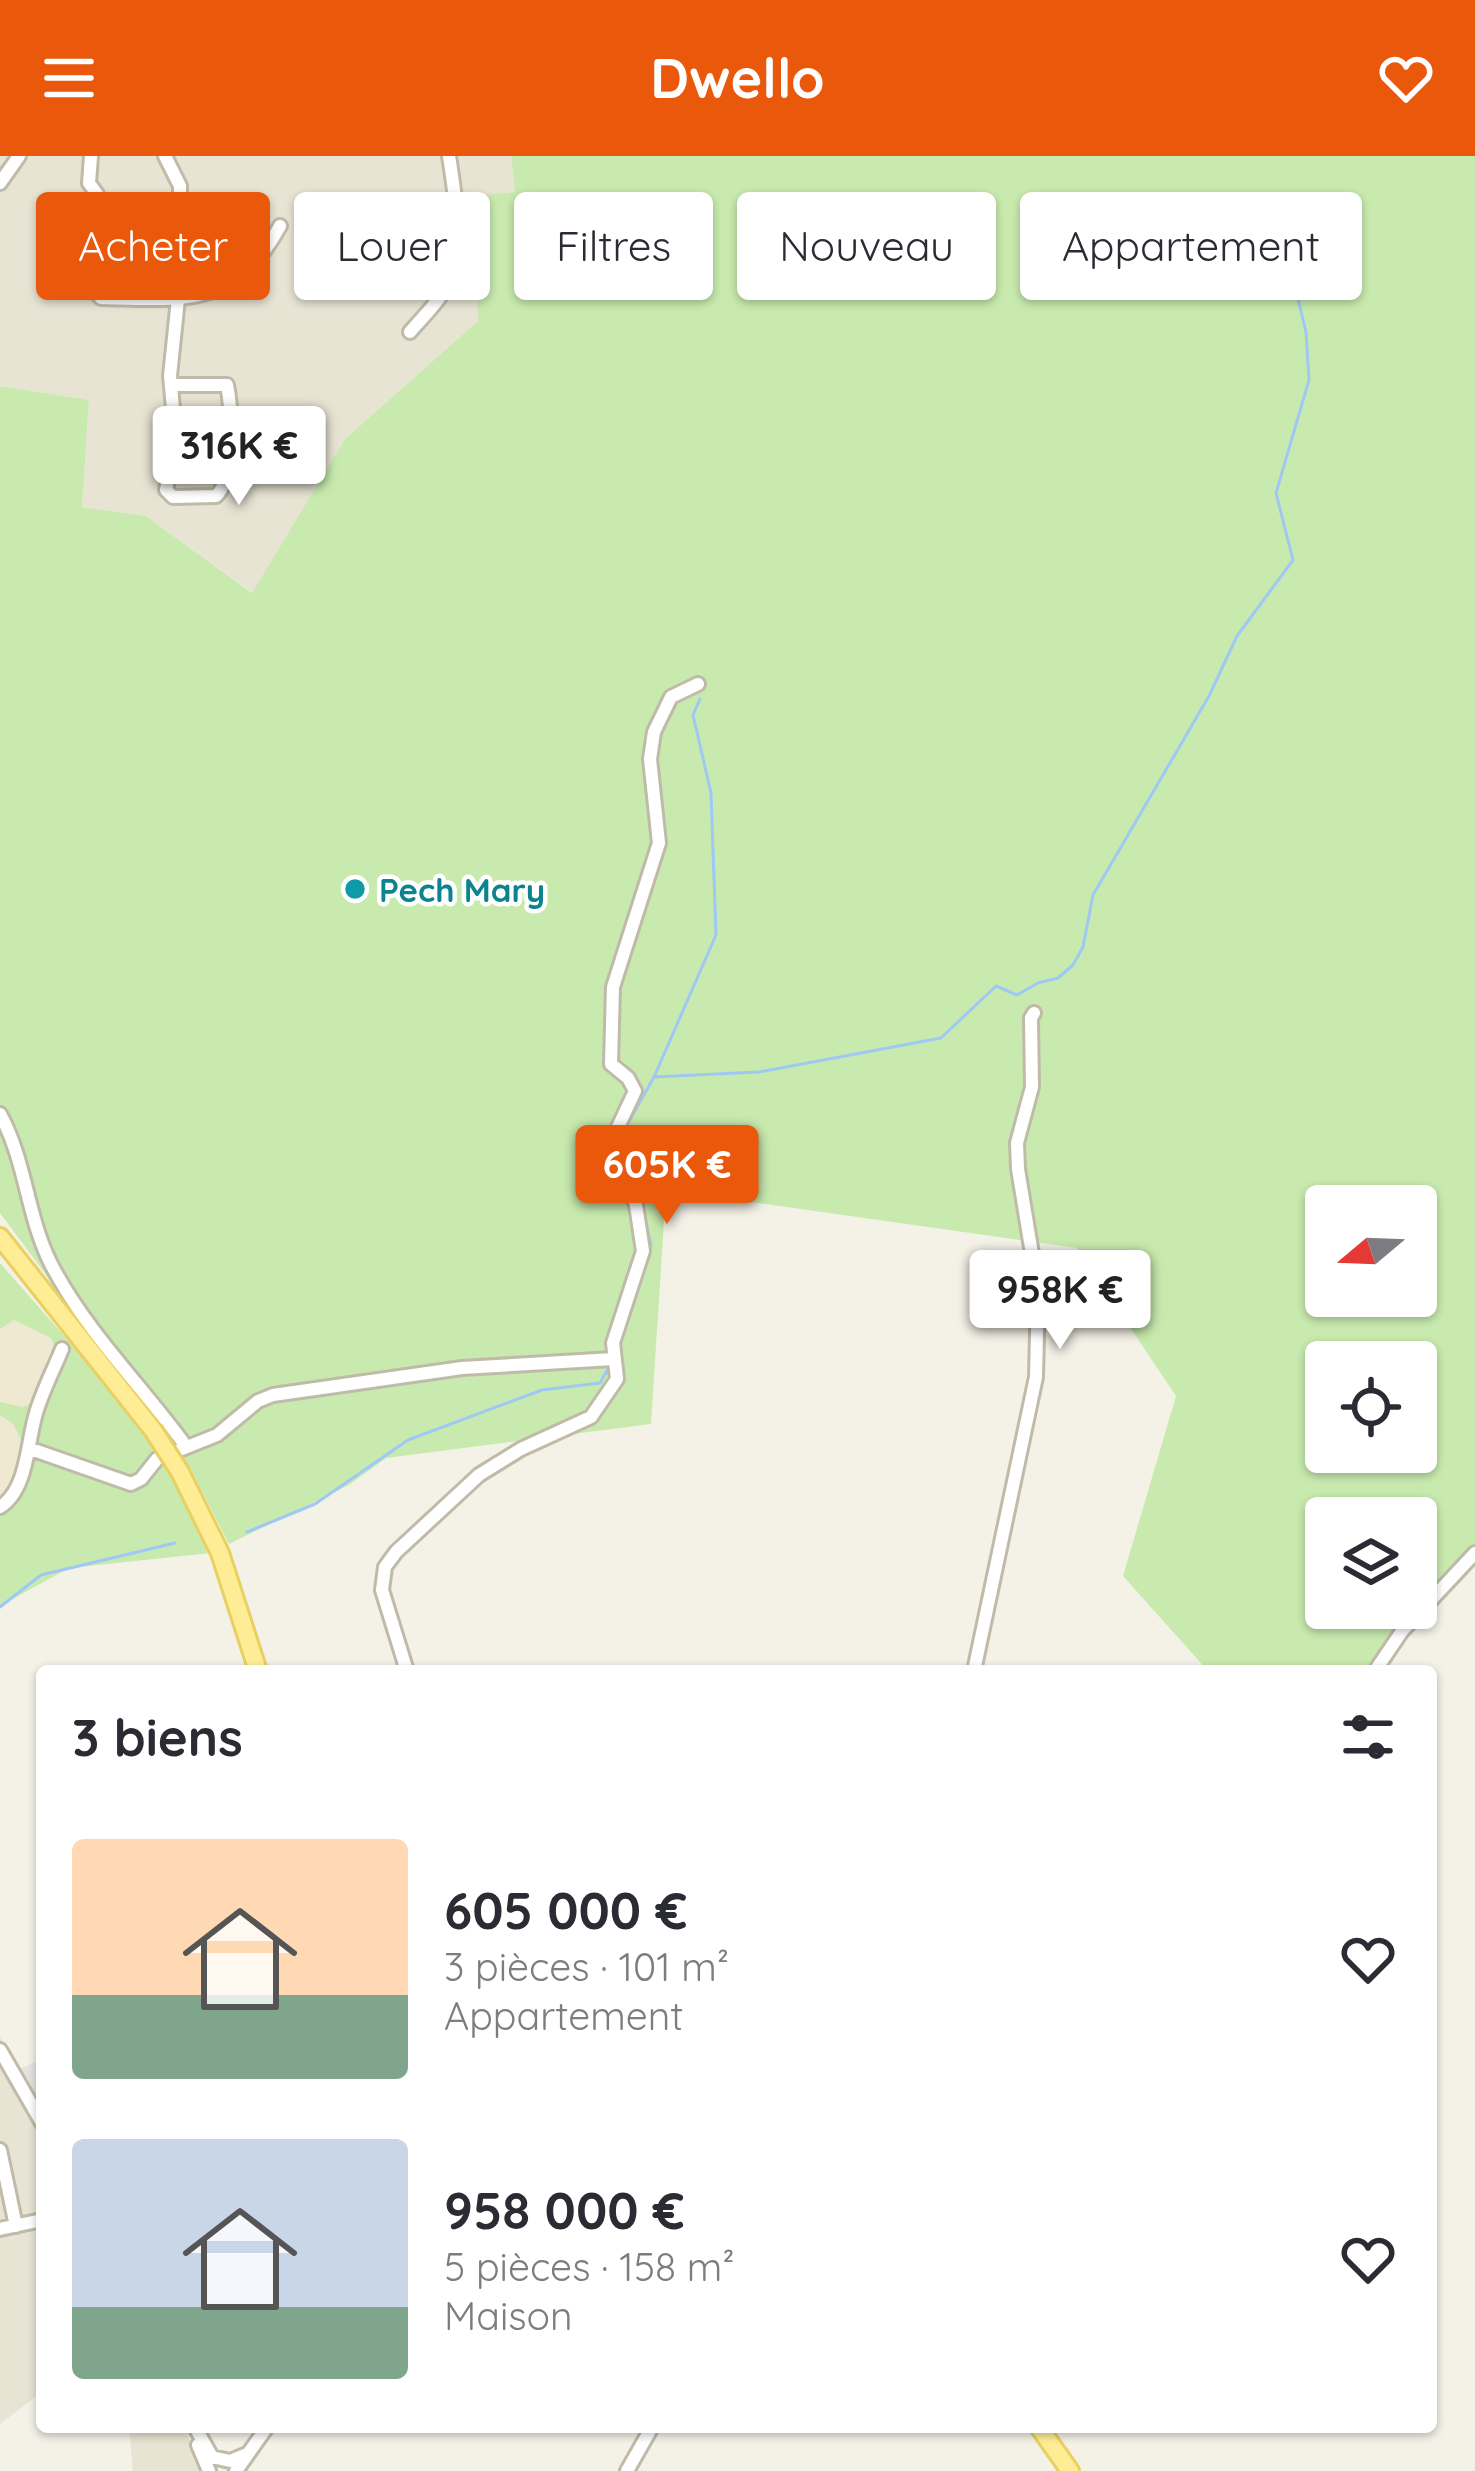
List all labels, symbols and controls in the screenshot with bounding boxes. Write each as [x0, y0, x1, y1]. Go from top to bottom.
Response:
text: Dwello [650, 44, 825, 112]
icon: menu [36, 45, 102, 111]
icon: heart [1373, 45, 1439, 111]
chip: Acheter [36, 192, 270, 300]
chip: Louer [294, 192, 490, 300]
chip: Filtres [514, 192, 713, 300]
chip: Nouveau [737, 192, 996, 300]
chip: Appartement [1020, 192, 1362, 300]
pin: 316K € [141, 406, 337, 508]
text: 316K € [180, 420, 298, 469]
place label: Pech Mary [379, 869, 545, 910]
marker: Pech Mary [342, 876, 368, 902]
pin: 605K € [569, 1125, 765, 1227]
text: 605K € [603, 1139, 731, 1188]
north arrow [1305, 1185, 1437, 1317]
map controls [1305, 1185, 1437, 1629]
pin: 958K € [962, 1250, 1158, 1352]
text: 958K € [997, 1264, 1123, 1313]
button: locate [1305, 1341, 1437, 1473]
button: layers [1305, 1497, 1437, 1629]
icon: filters [1335, 1704, 1401, 1770]
text: 3 biens [72, 1705, 243, 1769]
text: 605 000 € [444, 1878, 687, 1942]
icon: home [168, 1887, 312, 2031]
icon: heart [1335, 1926, 1401, 1992]
text: 3 pièces · 101 m² [444, 1942, 729, 1991]
text: Appartement [444, 1991, 684, 2040]
text: 958 000 € [444, 2178, 685, 2242]
icon: home [168, 2187, 312, 2331]
icon: heart [1335, 2226, 1401, 2292]
text: 5 pièces · 158 m² [444, 2242, 735, 2291]
text: Maison [444, 2291, 573, 2340]

